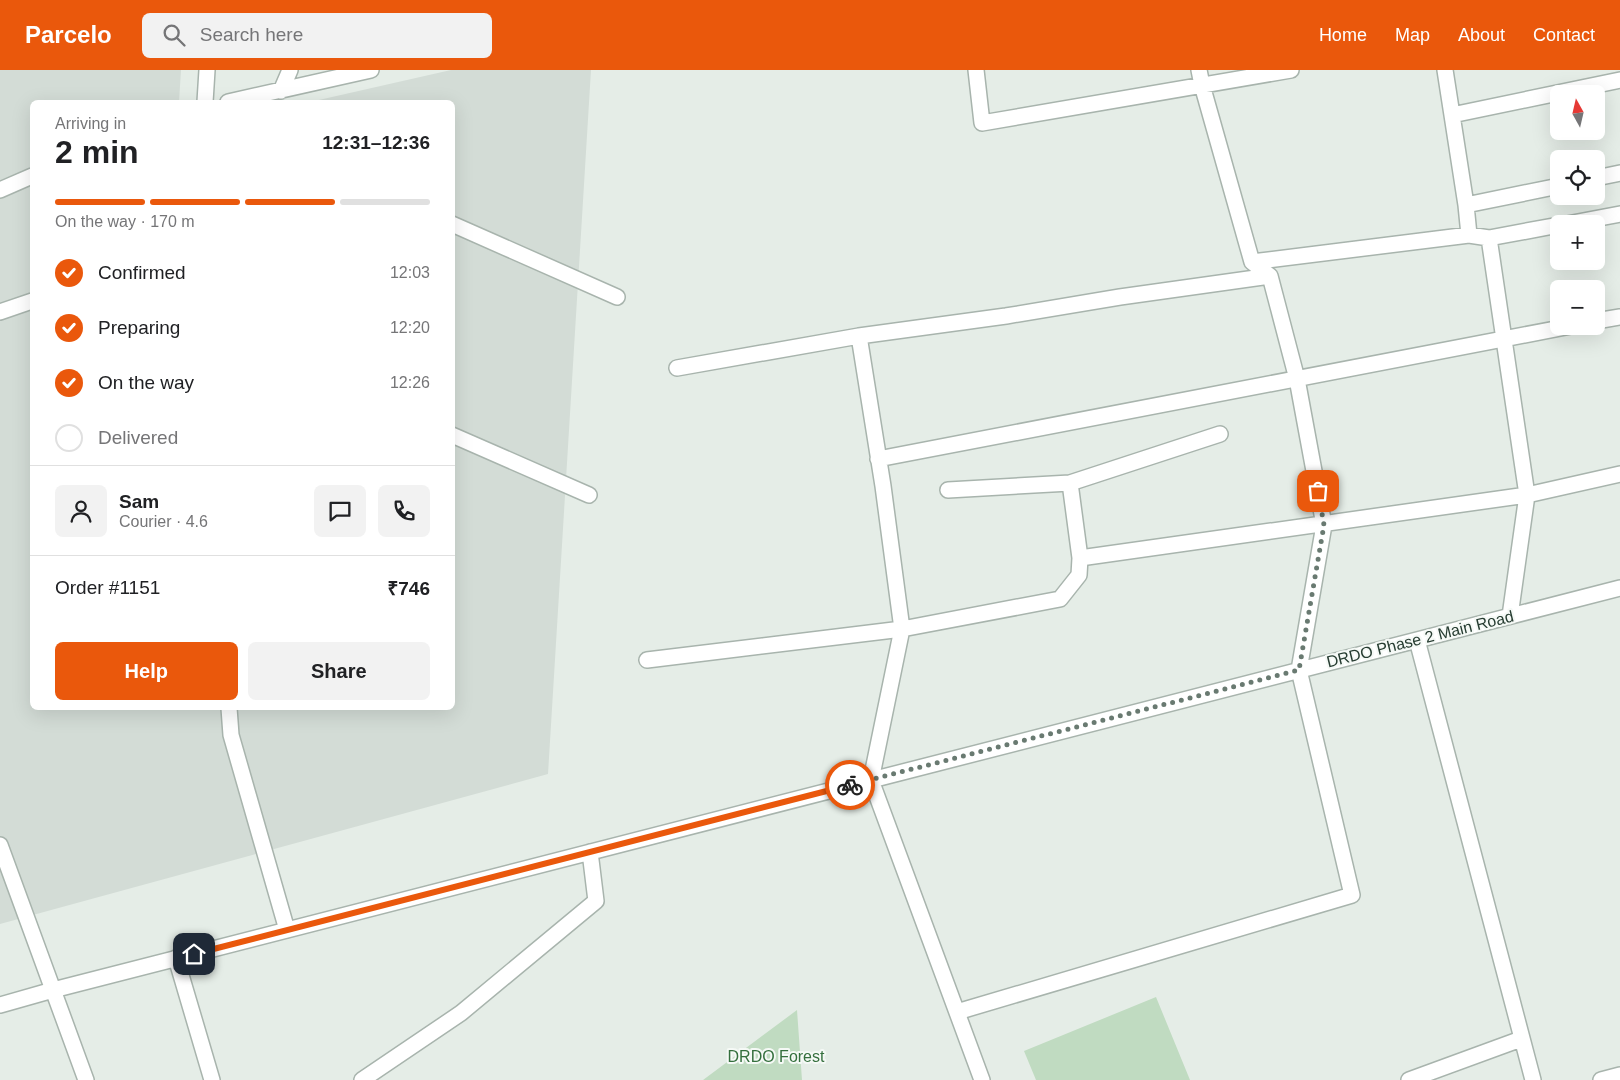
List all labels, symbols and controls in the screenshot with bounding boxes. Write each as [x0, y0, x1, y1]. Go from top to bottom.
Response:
search box [142, 13, 492, 58]
text: Parcelo [25, 21, 112, 48]
icon: search [160, 21, 188, 49]
text: Search here [200, 24, 303, 45]
text: Home [1319, 25, 1367, 45]
text: Map [1395, 25, 1430, 45]
text: About [1458, 25, 1505, 45]
text: Contact [1533, 25, 1595, 45]
north arrow [1550, 85, 1605, 140]
map controls [1550, 85, 1605, 335]
text: Arriving in [55, 115, 126, 132]
text: 12:31–12:36 [322, 132, 430, 153]
text: 2 min [55, 134, 139, 170]
button: locate [1550, 150, 1605, 205]
text: On the way · 170 m [55, 213, 195, 230]
button: + [1550, 215, 1605, 270]
icon: check [55, 259, 83, 287]
text: Confirmed [98, 262, 186, 283]
text: 12:03 [390, 264, 430, 281]
button: − [1550, 280, 1605, 335]
icon: check [55, 314, 83, 342]
text: Preparing [98, 317, 180, 338]
text: 12:20 [390, 319, 430, 336]
icon: check [55, 369, 83, 397]
text: On the way [98, 372, 194, 393]
text: 12:26 [390, 374, 430, 391]
text: Delivered [98, 427, 178, 448]
pin [1297, 470, 1339, 512]
icon: bag [1304, 477, 1332, 505]
button: person [55, 485, 107, 537]
button: chat [314, 485, 366, 537]
button: phone [378, 485, 430, 537]
text: Sam [119, 491, 159, 512]
text: Courier · 4.6 [119, 513, 208, 530]
text: Order #1151 [55, 577, 160, 598]
text: ₹746 [387, 578, 430, 599]
street label: DRDO Phase 2 Main Road [1325, 608, 1515, 670]
button: Help [55, 642, 238, 700]
button: Share [248, 642, 430, 700]
courier [825, 760, 875, 810]
icon: bike [836, 771, 864, 799]
pin [173, 933, 215, 975]
icon: home [180, 940, 208, 968]
park label: DRDO Forest [728, 1048, 825, 1065]

